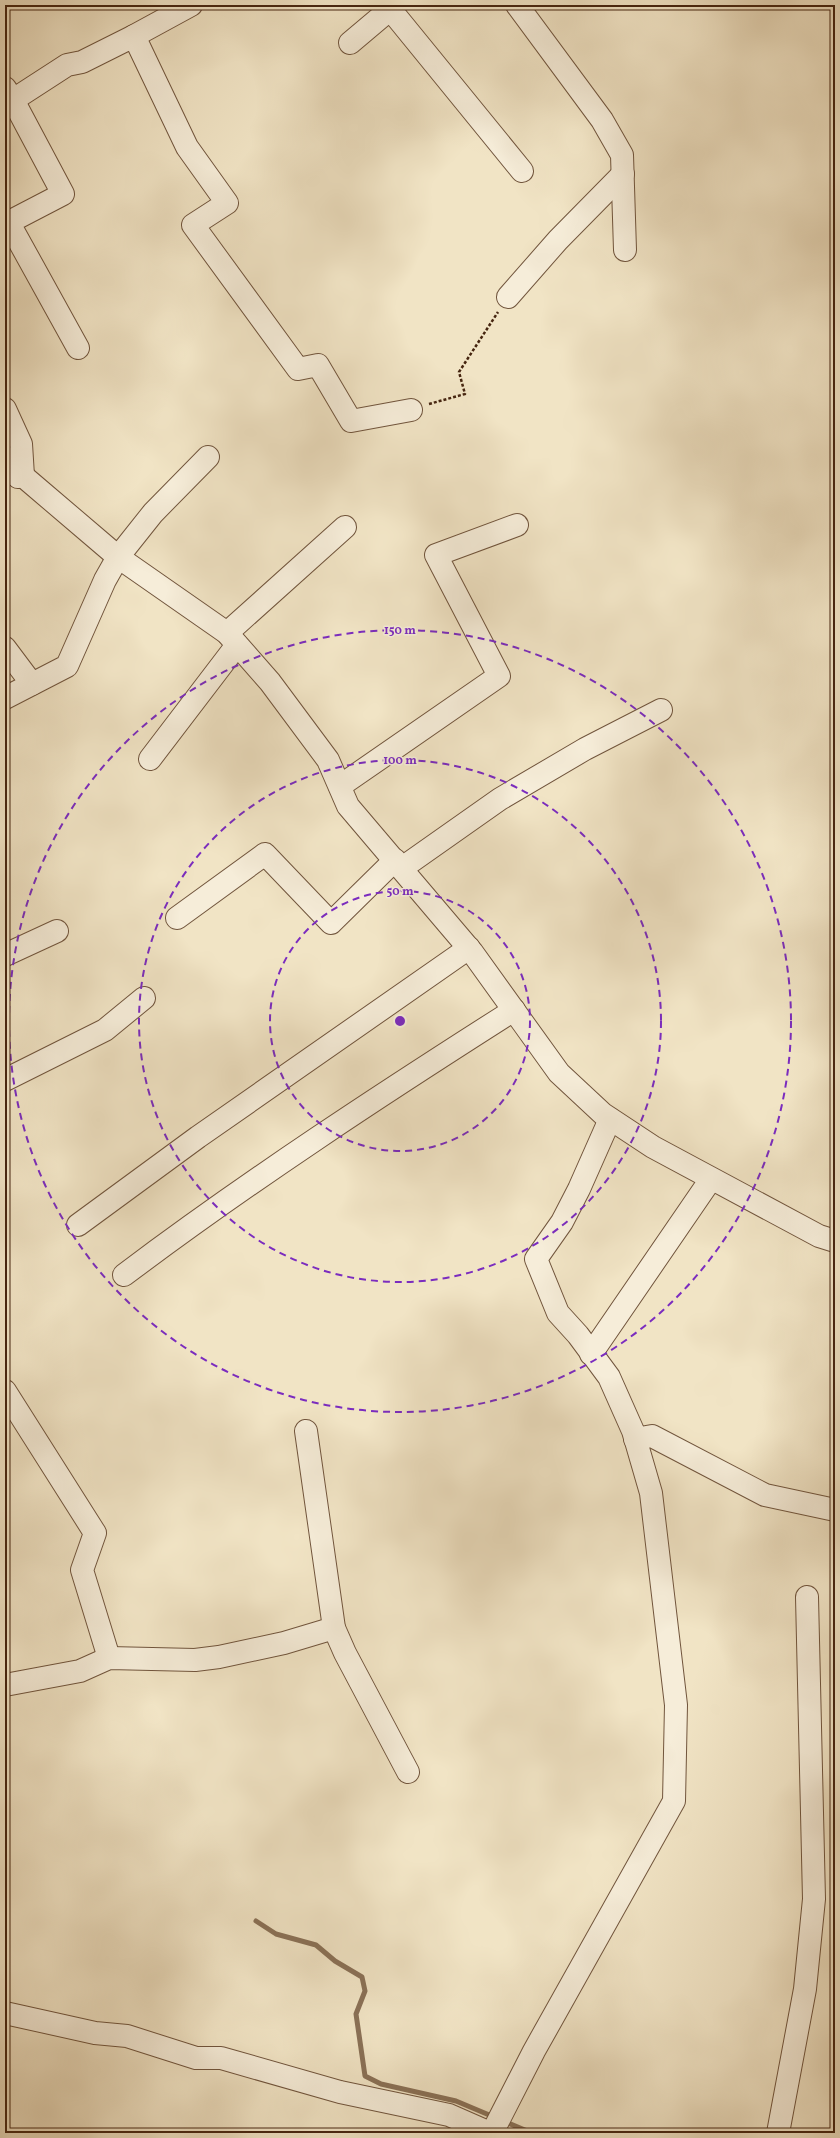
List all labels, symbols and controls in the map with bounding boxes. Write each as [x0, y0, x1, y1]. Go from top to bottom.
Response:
text: 150 m [384, 623, 416, 639]
text: 100 m [383, 753, 417, 769]
text: 50 m [386, 884, 414, 900]
centre of rings [393, 1014, 407, 1028]

